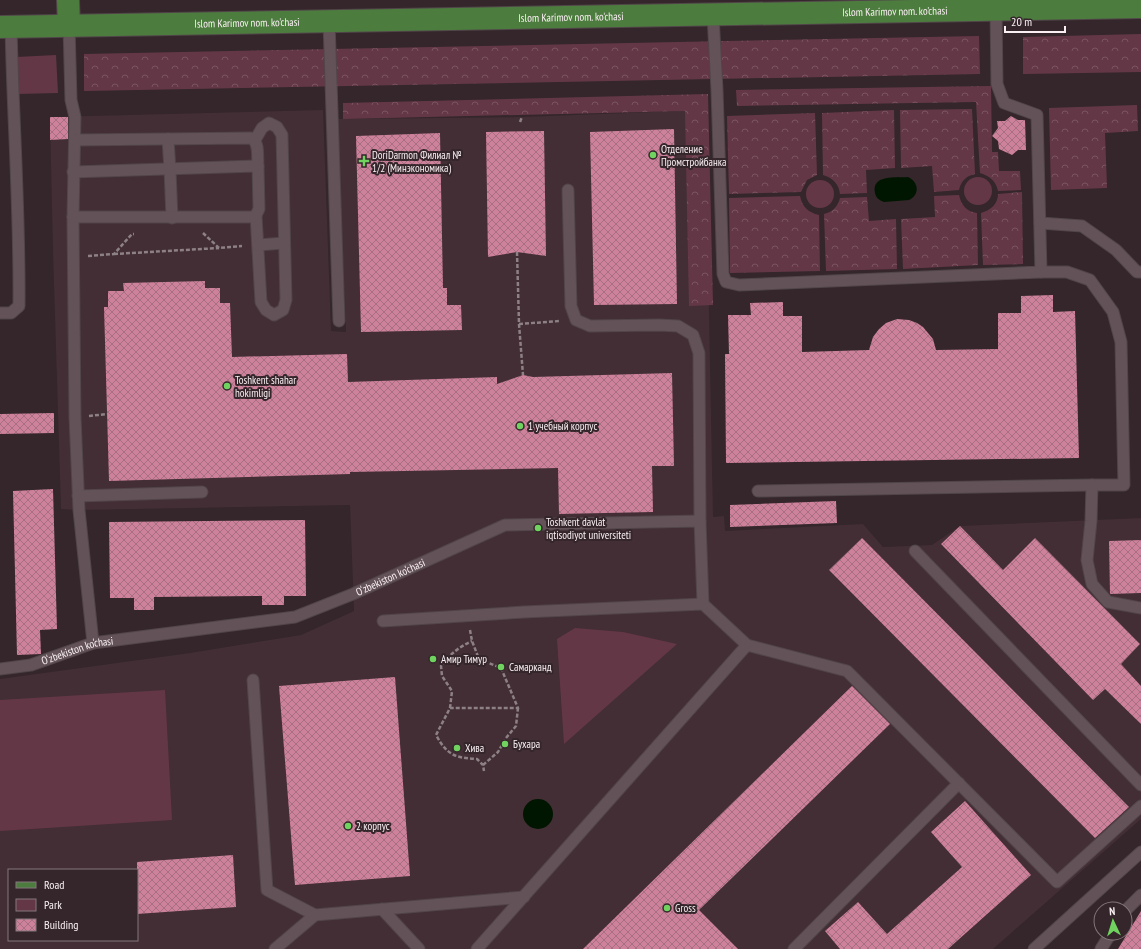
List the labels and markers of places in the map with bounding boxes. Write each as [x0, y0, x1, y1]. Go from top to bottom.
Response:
place label: Отделение Промстройбанка [661, 142, 726, 169]
place label: DoriDarmon Филиал № 1/2 (Минэкономика) [372, 148, 462, 175]
marker: Отделение Промстройбанка [648, 150, 658, 160]
marker: DoriDarmon Филиал № 1/2 (Минэкономика) [359, 156, 369, 166]
place label: Toshkent shahar hokimligi [235, 373, 296, 400]
marker: Toshkent shahar hokimligi [222, 381, 232, 391]
place label: 1 учебный корпус [528, 419, 597, 433]
marker: 1 учебный корпус [515, 421, 525, 431]
place label: Toshkent davlat iqtisodiyot universiteti [546, 515, 631, 542]
marker: Toshkent davlat iqtisodiyot universiteti [533, 523, 543, 533]
place label: Амир Тимур [441, 652, 487, 666]
marker: Амир Тимур [428, 654, 438, 664]
place label: Самарканд [509, 660, 552, 674]
marker: Самарканд [496, 662, 506, 672]
place label: Бухара [513, 737, 540, 751]
marker: Бухара [500, 739, 510, 749]
place label: Хива [465, 741, 484, 755]
marker: Хива [452, 743, 462, 753]
place label: 2 корпус [356, 819, 390, 833]
marker: 2 корпус [343, 821, 353, 831]
place label: Gross [675, 901, 696, 915]
marker: Gross [662, 903, 672, 913]

